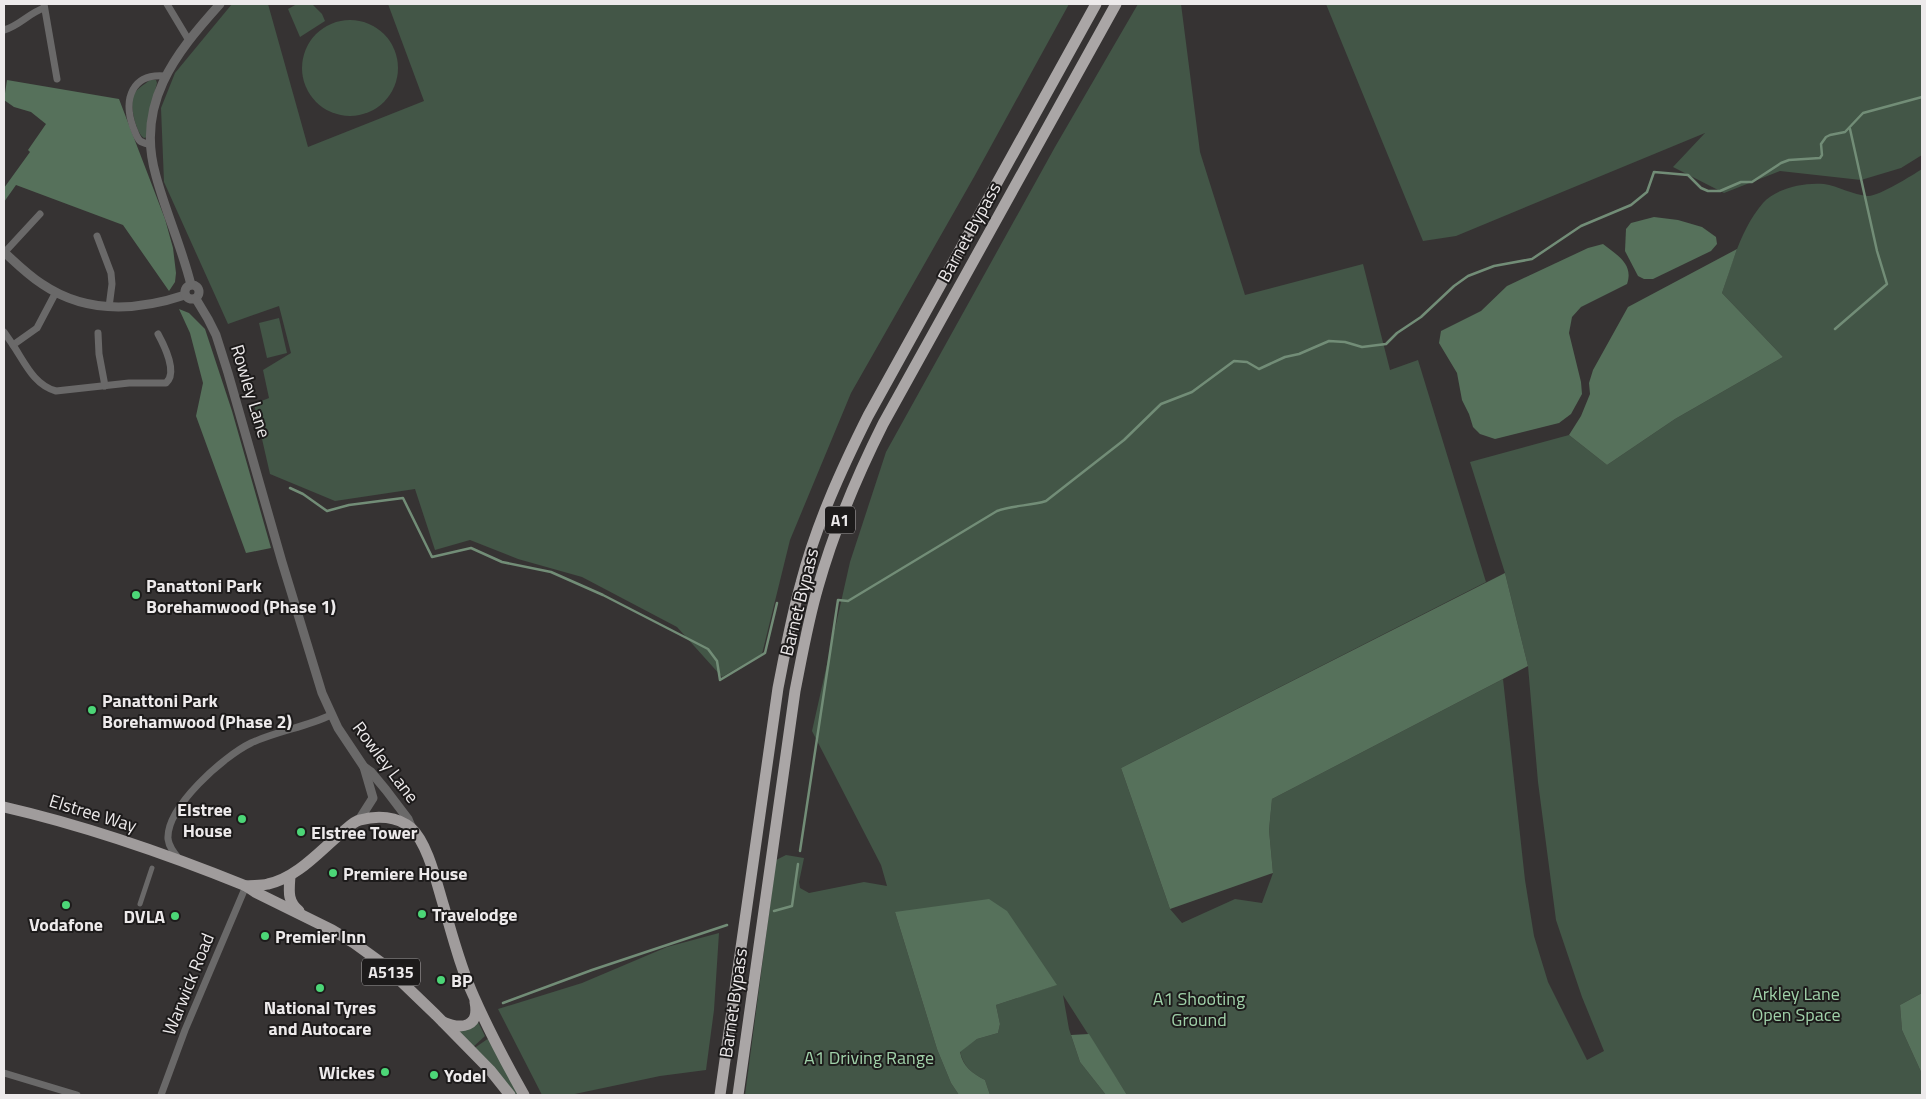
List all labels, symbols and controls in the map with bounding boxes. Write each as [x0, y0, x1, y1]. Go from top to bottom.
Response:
street label: Barnet Bypass [930, 177, 1008, 287]
street label: Rowley Lane [224, 341, 278, 441]
road number: A1 [825, 506, 855, 534]
street label: Barnet Bypass [773, 545, 825, 659]
place label: Panattoni Park Borehamwood (Phase 1) [146, 572, 336, 620]
marker: Panattoni Park Borehamwood (Phase 1) [130, 589, 142, 601]
place label: Panattoni Park Borehamwood (Phase 2) [102, 687, 292, 735]
marker: Panattoni Park Borehamwood (Phase 2) [86, 704, 98, 716]
street label: Rowley Lane [346, 715, 426, 809]
street label: Elstree Way [46, 787, 140, 839]
place label: Elstree House [177, 796, 232, 844]
marker: Elstree House [236, 813, 248, 825]
place label: Elstree Tower [311, 819, 418, 846]
marker: Elstree Tower [295, 826, 307, 838]
place label: Premiere House [343, 860, 468, 887]
marker: Premiere House [327, 867, 339, 879]
marker: Vodafone [60, 899, 72, 911]
place label: Travelodge [432, 901, 517, 928]
place label: DVLA [124, 903, 165, 930]
marker: Travelodge [416, 908, 428, 920]
marker: DVLA [169, 910, 181, 922]
place label: Vodafone [29, 911, 103, 938]
place label: Premier Inn [275, 923, 366, 950]
street label: Warwick Road [155, 929, 221, 1039]
marker: Premier Inn [259, 930, 271, 942]
street label: Barnet Bypass [712, 947, 754, 1059]
road number: A5135 [362, 959, 420, 986]
place label: BP [451, 967, 473, 994]
marker: BP [435, 974, 447, 986]
park label: Arkley Lane Open Space [1751, 980, 1841, 1028]
marker: National Tyres and Autocare [314, 982, 326, 994]
park label: A1 Shooting Ground [1153, 985, 1245, 1033]
place label: National Tyres and Autocare [264, 994, 376, 1042]
park label: A1 Driving Range [804, 1044, 934, 1071]
place label: Wickes [319, 1059, 375, 1086]
place label: Yodel [444, 1062, 486, 1089]
marker: Wickes [379, 1066, 391, 1078]
marker: Yodel [428, 1069, 440, 1081]

